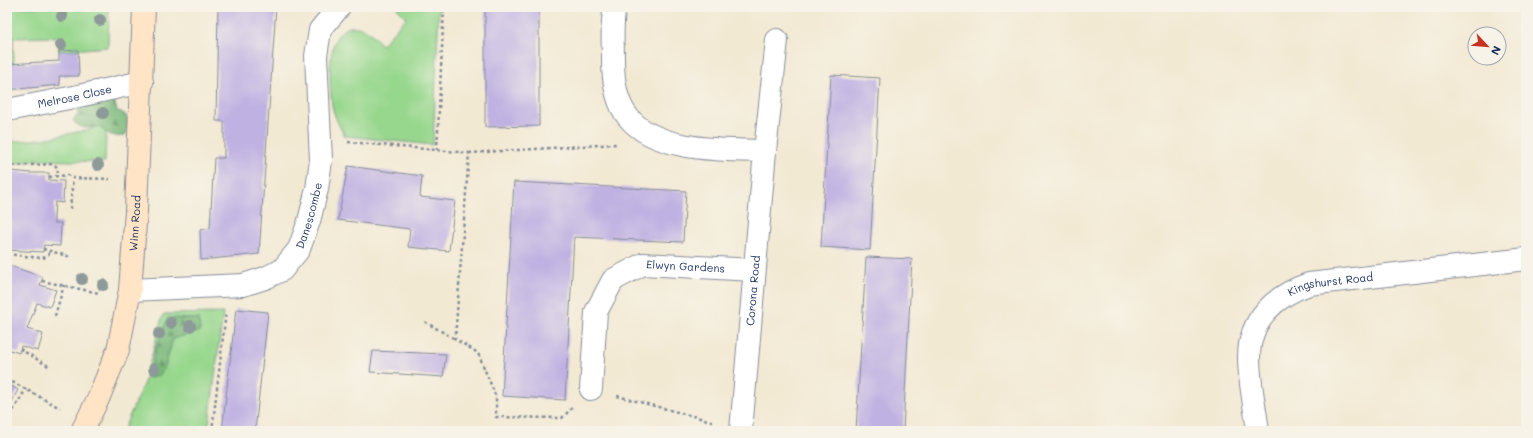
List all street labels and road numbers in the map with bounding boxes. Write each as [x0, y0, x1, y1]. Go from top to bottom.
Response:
street label: Melrose Close [36, 81, 113, 111]
street label: Danescombe [292, 181, 325, 251]
street label: Winn Road [125, 195, 144, 252]
street label: Corona Road [742, 255, 763, 326]
street label: Elwyn Gardens [646, 256, 725, 275]
street label: Kingshurst Road [1285, 269, 1374, 299]

